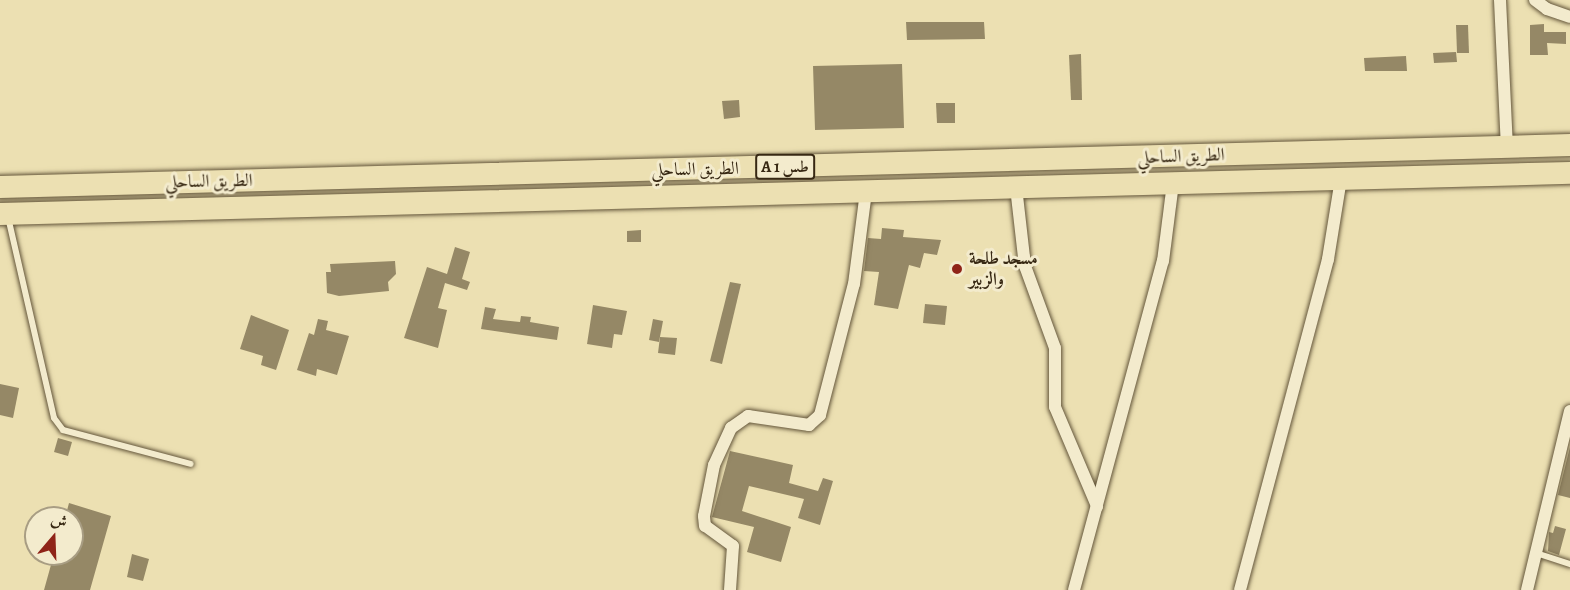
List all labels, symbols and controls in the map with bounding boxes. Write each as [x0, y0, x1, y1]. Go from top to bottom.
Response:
street label: الطريق الساحلي [1137, 144, 1225, 168]
road number: A 1 طس [755, 154, 815, 180]
street label: الطريق الساحلي [651, 157, 739, 181]
street label: الطريق الساحلي [165, 169, 253, 193]
place label: مسجد طلحة والزبير [969, 248, 1038, 290]
marker: مسجد طلحة والزبير [950, 262, 964, 276]
north arrow [24, 506, 84, 566]
text: ش [48, 508, 70, 534]

